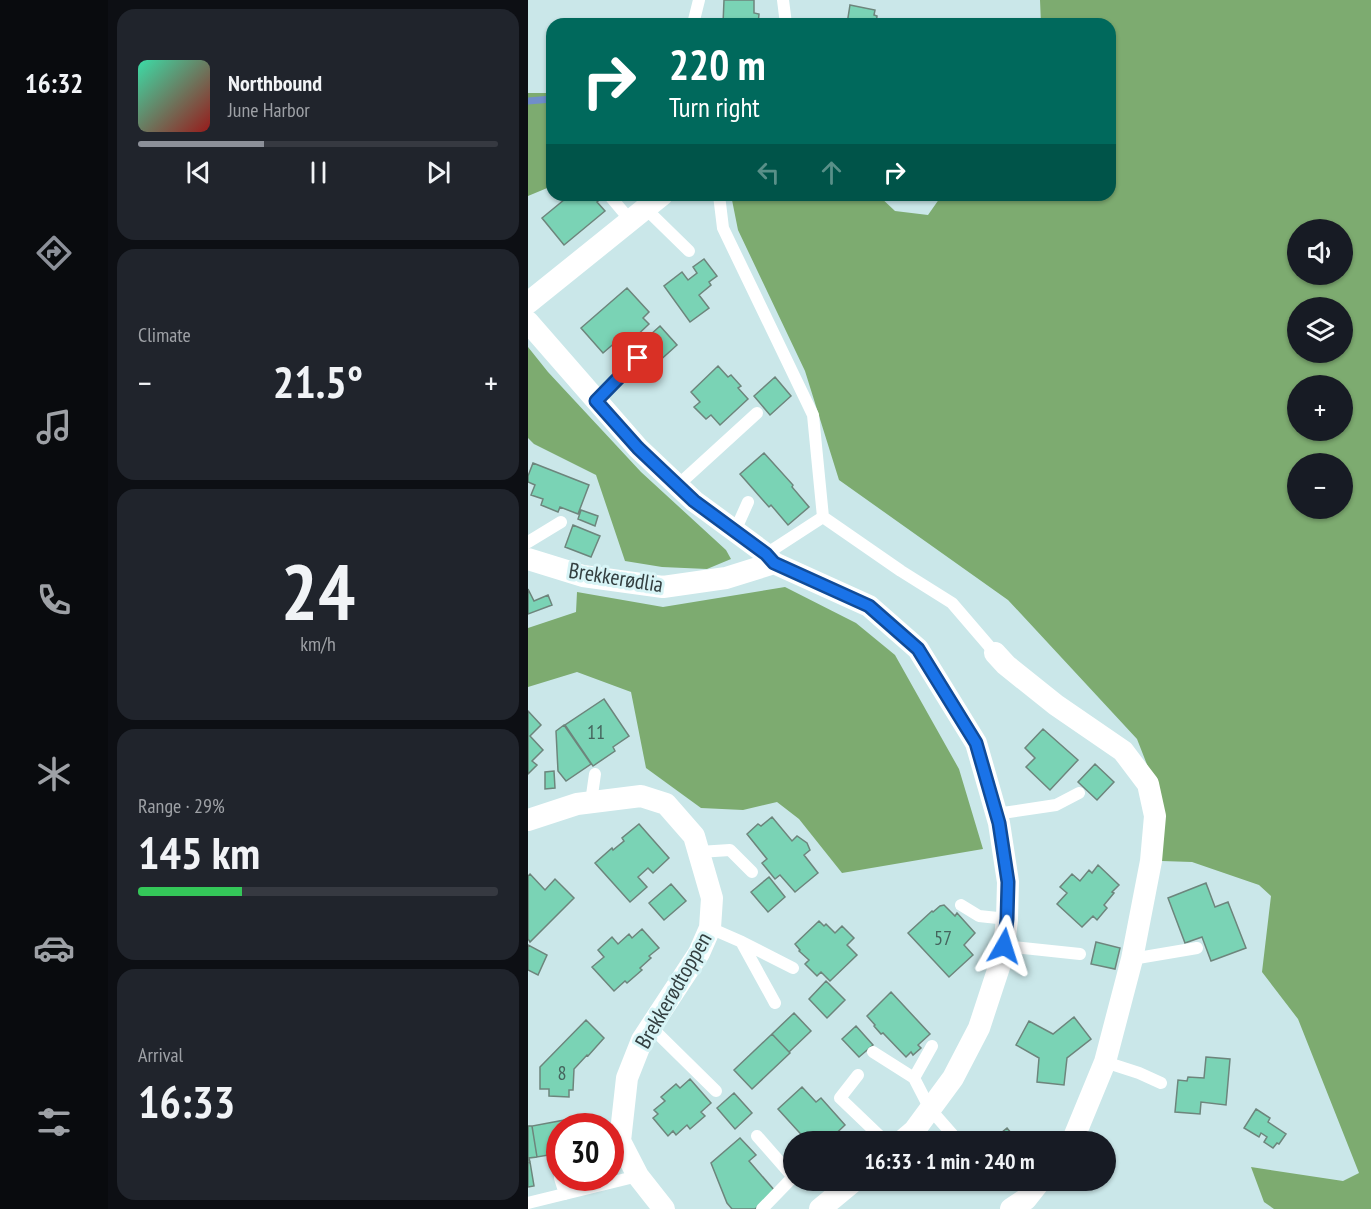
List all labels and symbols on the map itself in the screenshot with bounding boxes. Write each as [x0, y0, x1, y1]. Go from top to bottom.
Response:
pin [612, 332, 663, 383]
street label: Brekkerødlia [567, 556, 665, 598]
house number: 11 [587, 719, 605, 745]
position arrow [972, 914, 1036, 978]
house number: 57 [934, 925, 952, 951]
street label: Brekkerødtoppen [628, 927, 718, 1053]
house number: 8 [558, 1060, 567, 1086]
speed limit sign: 30 [546, 1113, 624, 1191]

